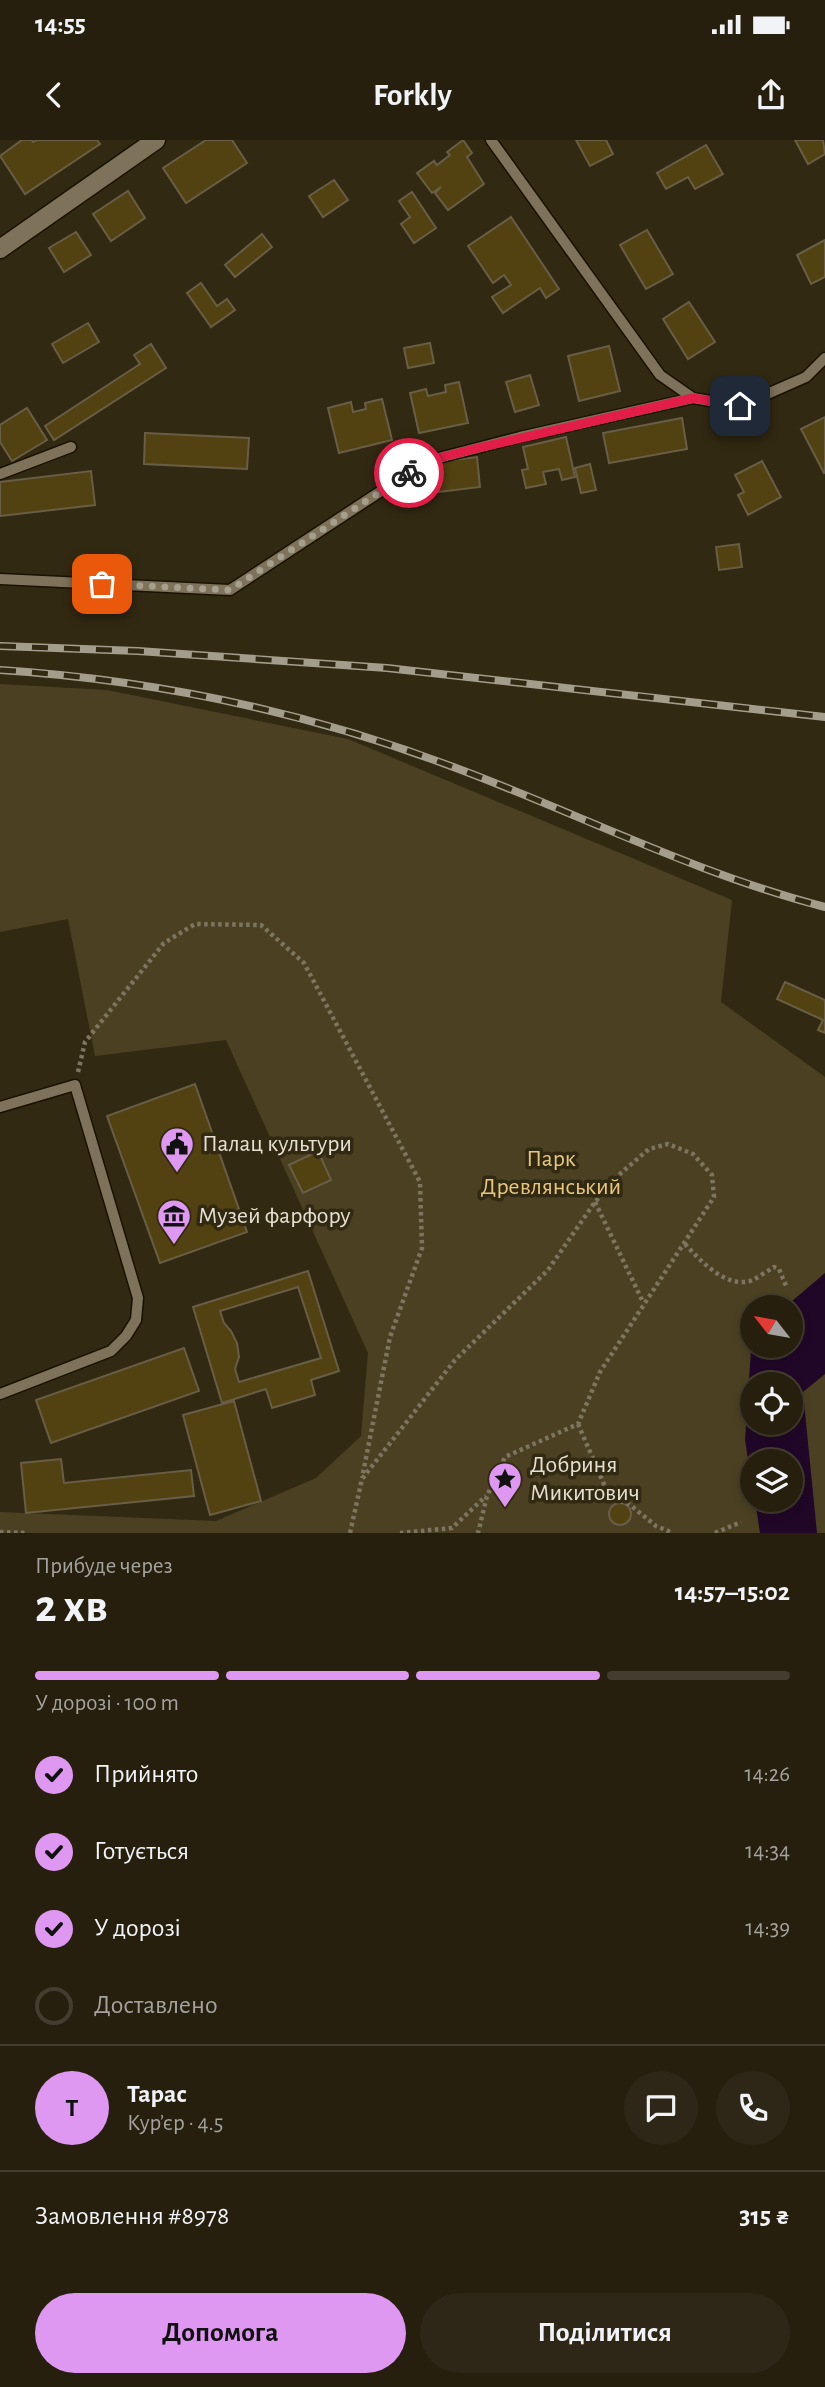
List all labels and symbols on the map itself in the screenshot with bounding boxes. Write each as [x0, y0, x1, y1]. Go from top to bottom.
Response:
pin [710, 376, 770, 436]
courier [374, 438, 444, 508]
pin [72, 554, 132, 614]
public building icon: Палац культури [158, 1125, 196, 1174]
place label: Палац культури [202, 1132, 352, 1156]
park label: Парк Древлянський [481, 1147, 621, 1199]
museum icon: Музей фарфору [155, 1197, 193, 1246]
place label: Музей фарфору [198, 1204, 351, 1228]
north arrow [740, 1295, 803, 1358]
place label: Добриня Микитович [530, 1453, 640, 1505]
place icon: Добриня Микитович [486, 1460, 524, 1509]

